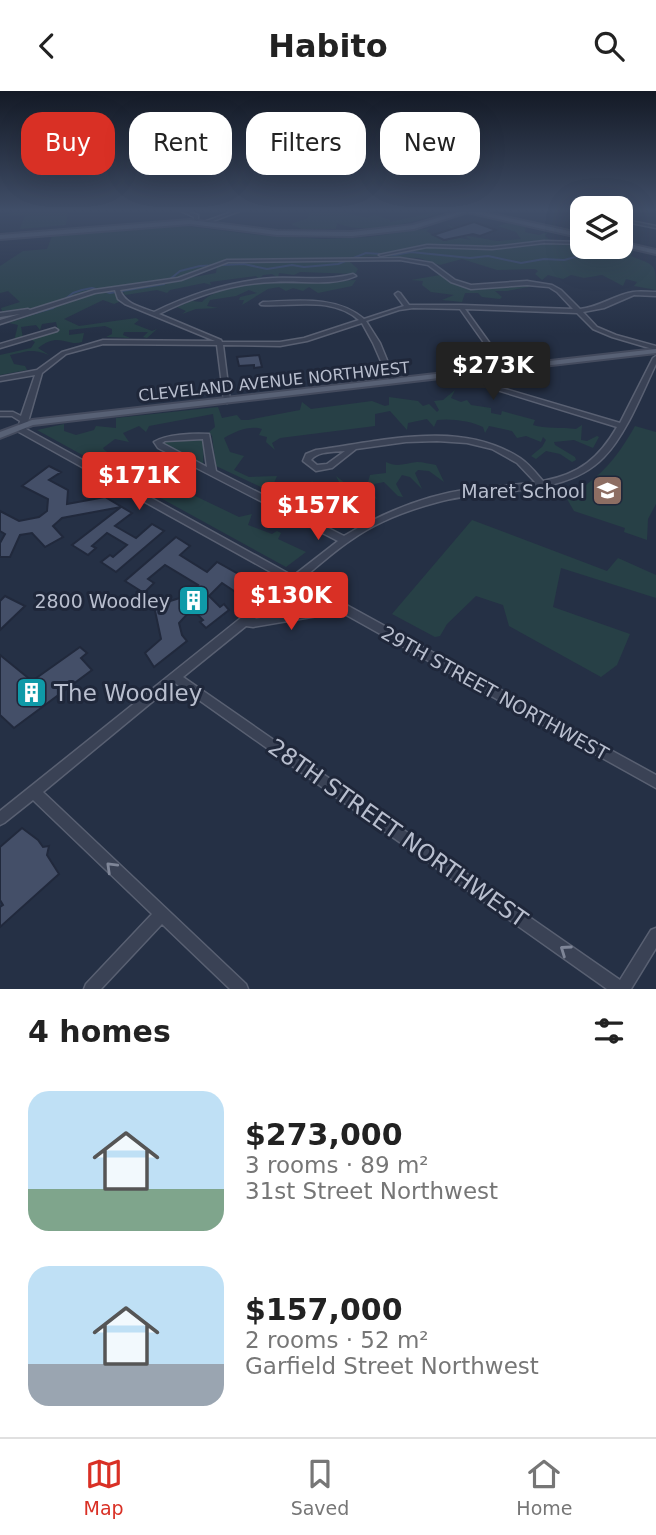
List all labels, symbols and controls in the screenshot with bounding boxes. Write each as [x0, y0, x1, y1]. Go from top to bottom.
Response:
icon: back [28, 27, 66, 65]
text: Habito [268, 27, 388, 65]
icon: search [590, 27, 628, 65]
chip: Buy [21, 112, 115, 175]
chip: Rent [129, 112, 232, 175]
chip: Filters [246, 112, 366, 175]
chip: New [380, 112, 480, 175]
map controls [570, 196, 633, 259]
button: layers [570, 196, 633, 259]
pin: $273K [444, 343, 542, 402]
text: $273K [452, 352, 534, 378]
street label: CLEVELAND AVENUE NORTHWEST [137, 358, 411, 405]
pin: $171K [90, 453, 188, 512]
text: $171K [98, 462, 180, 488]
school or university icon: Maret School [591, 474, 625, 508]
place label: Maret School [461, 480, 585, 502]
pin: $157K [269, 483, 367, 542]
text: $157K [277, 492, 359, 518]
pin: $130K [242, 573, 340, 632]
text: $130K [250, 582, 332, 608]
building icon: 2800 Woodley [176, 584, 210, 618]
place label: 2800 Woodley [34, 590, 170, 612]
street label: 29TH STREET NORTHWEST [378, 621, 613, 765]
building icon: The Woodley [14, 676, 48, 710]
place label: The Woodley [53, 680, 202, 706]
street label: 28TH STREET NORTHWEST [264, 733, 533, 933]
one-way arrow [106, 863, 119, 876]
one-way arrow [560, 946, 573, 958]
icon: filters [590, 1012, 628, 1050]
text: 4 homes [28, 1014, 171, 1049]
text: $273,000 [245, 1117, 403, 1152]
icon: home [84, 1119, 168, 1203]
text: 3 rooms · 89 m² [245, 1152, 429, 1178]
text: 31st Street Northwest [245, 1178, 498, 1204]
text: $157,000 [245, 1292, 403, 1327]
icon: home [84, 1294, 168, 1378]
text: 2 rooms · 52 m² [245, 1327, 429, 1353]
text: Garfield Street Northwest [245, 1353, 539, 1379]
tab: Map [84, 1455, 124, 1519]
tab: Saved [291, 1455, 349, 1519]
tab: Home [516, 1455, 572, 1519]

